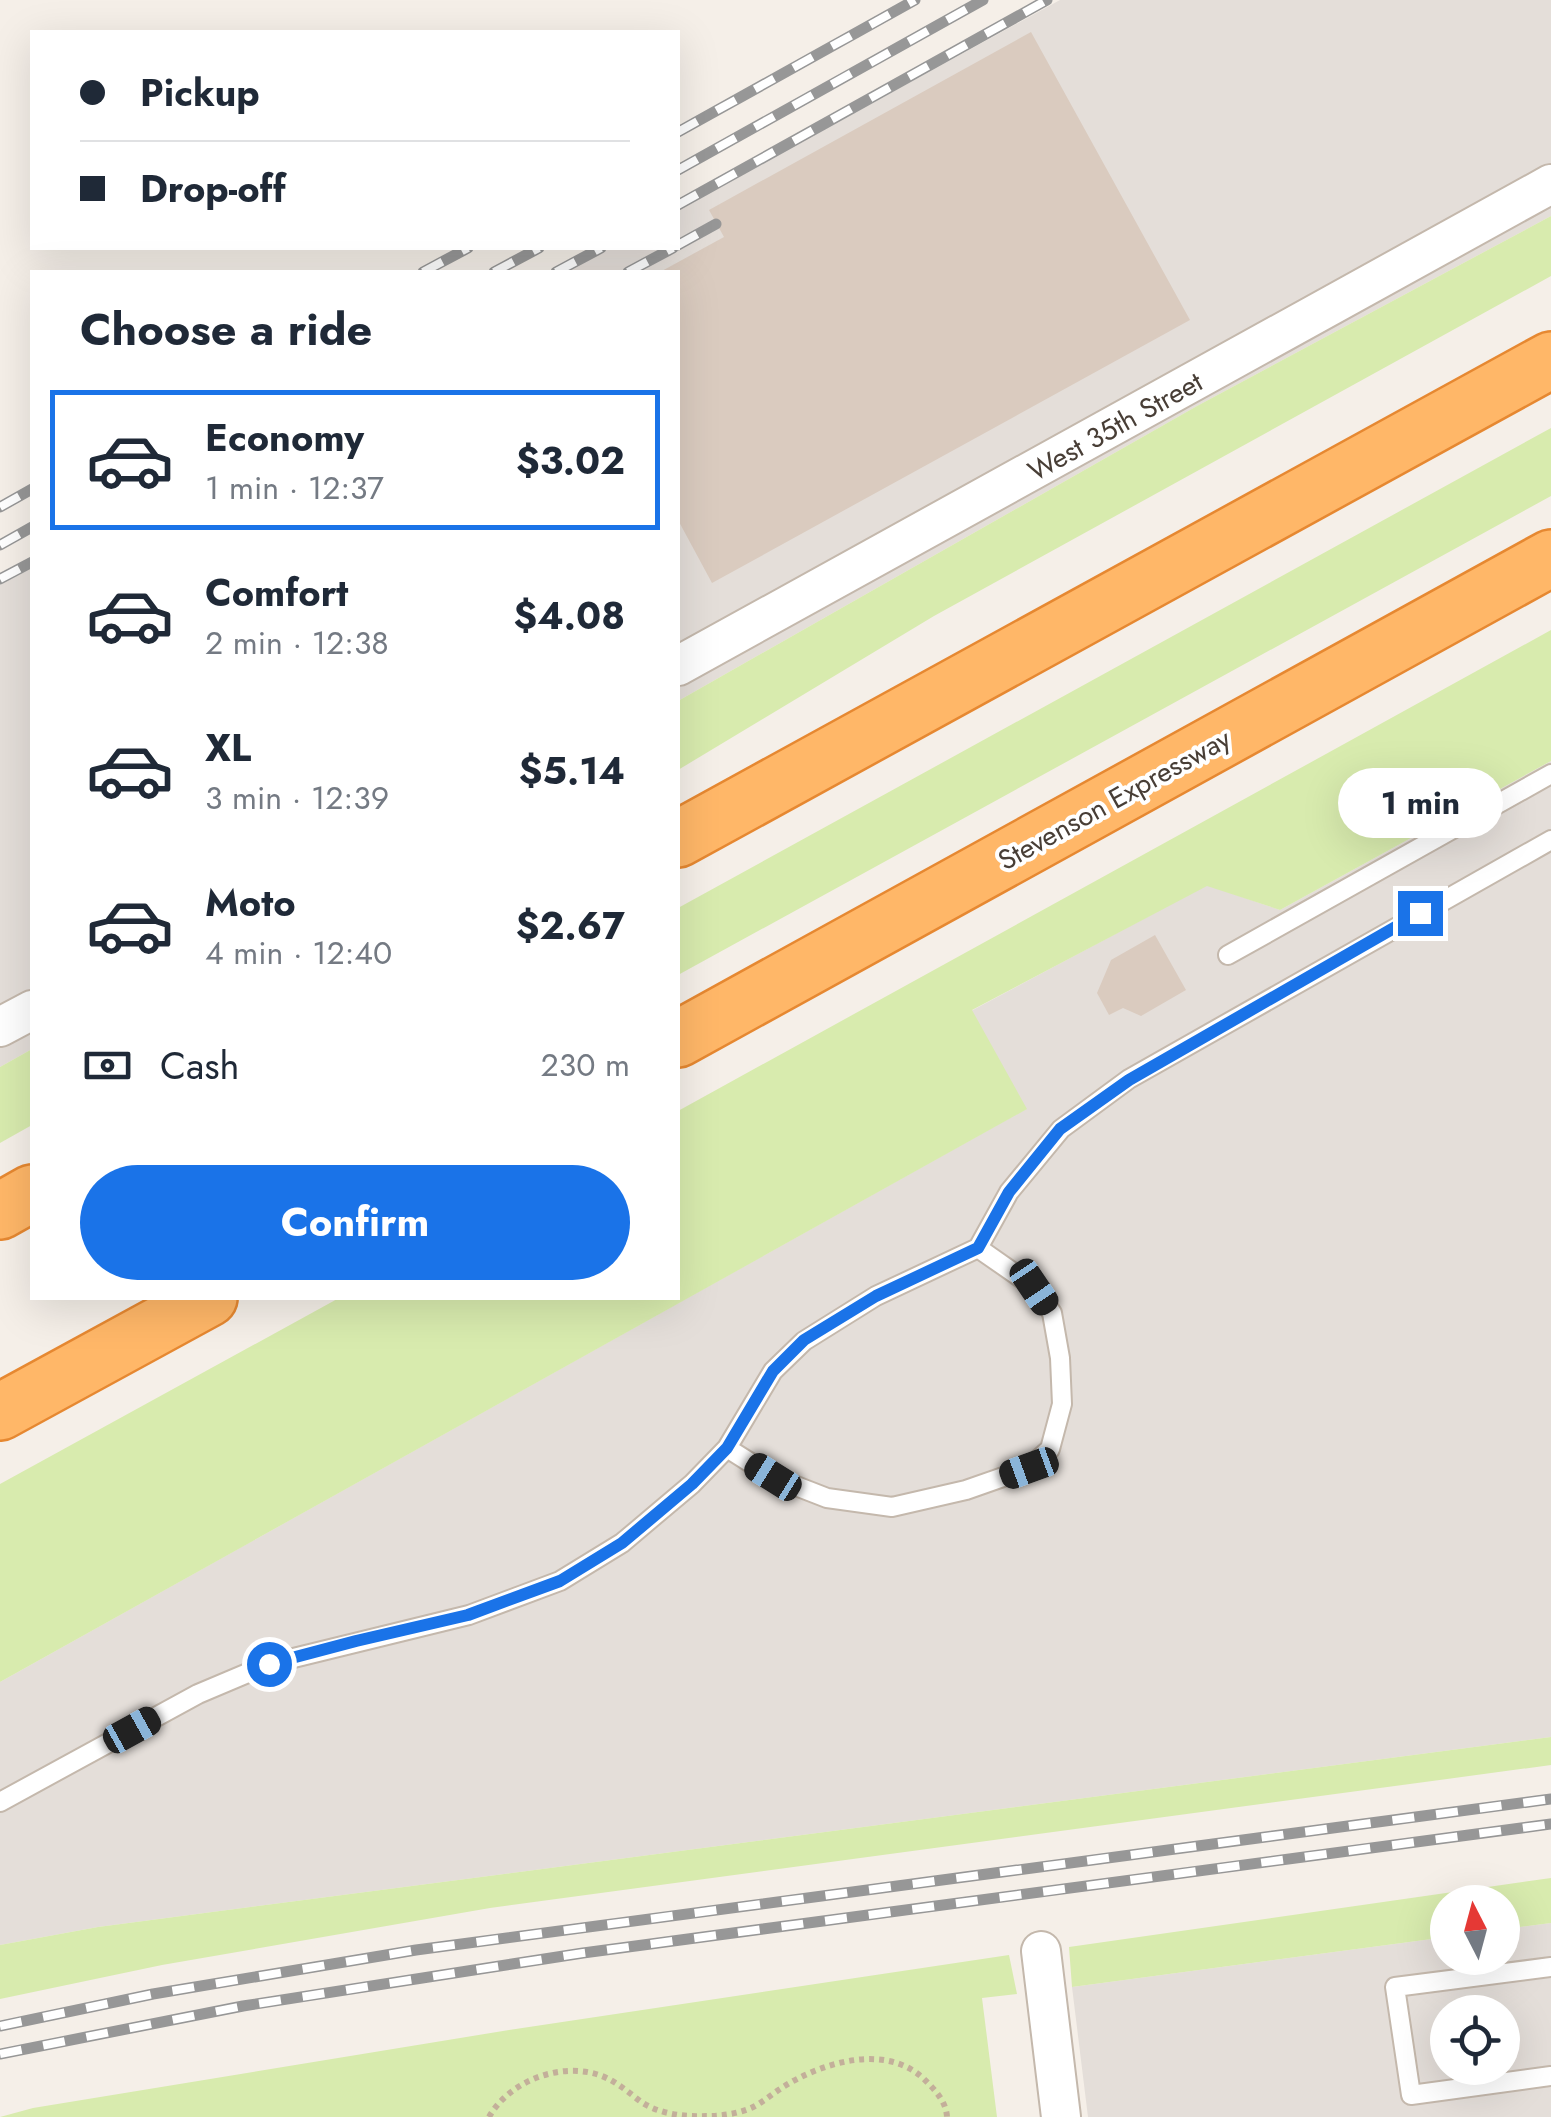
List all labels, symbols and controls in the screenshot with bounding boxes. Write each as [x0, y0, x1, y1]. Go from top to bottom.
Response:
text: Pickup [140, 65, 260, 120]
text: Drop-off [140, 161, 286, 216]
text: Choose a ride [80, 297, 372, 362]
street label: West 35th Street [1020, 361, 1210, 491]
text: Economy [205, 410, 364, 465]
icon: car [85, 415, 175, 505]
text: $3.02 [516, 433, 625, 488]
text: 1 min · 12:37 [205, 465, 384, 511]
text: Comfort [205, 565, 348, 620]
icon: car [85, 570, 175, 660]
text: $4.08 [514, 588, 625, 643]
text: 2 min · 12:38 [205, 620, 389, 666]
street label: Stevenson Expressway [990, 718, 1239, 881]
text: XL [205, 720, 251, 775]
icon: car [85, 725, 175, 815]
text: $5.14 [519, 743, 625, 798]
callout: 1 min [1338, 768, 1502, 838]
text: 3 min · 12:39 [205, 775, 389, 821]
text: 1 min [1381, 780, 1460, 826]
text: Moto [205, 875, 296, 930]
icon: car [85, 880, 175, 970]
route end [1398, 891, 1443, 936]
text: $2.67 [516, 898, 625, 953]
text: 4 min · 12:40 [205, 930, 392, 976]
icon: cash [80, 1038, 135, 1093]
text: Cash [160, 1038, 240, 1093]
text: 230 m [541, 1042, 630, 1088]
button: Confirm [80, 1165, 630, 1280]
car [1005, 1254, 1063, 1320]
car [996, 1444, 1062, 1492]
car [740, 1448, 806, 1506]
route start [247, 1642, 292, 1687]
car [98, 1702, 166, 1758]
north arrow [1430, 1885, 1520, 1975]
map controls [1430, 1885, 1520, 2085]
button: locate [1430, 1995, 1520, 2085]

